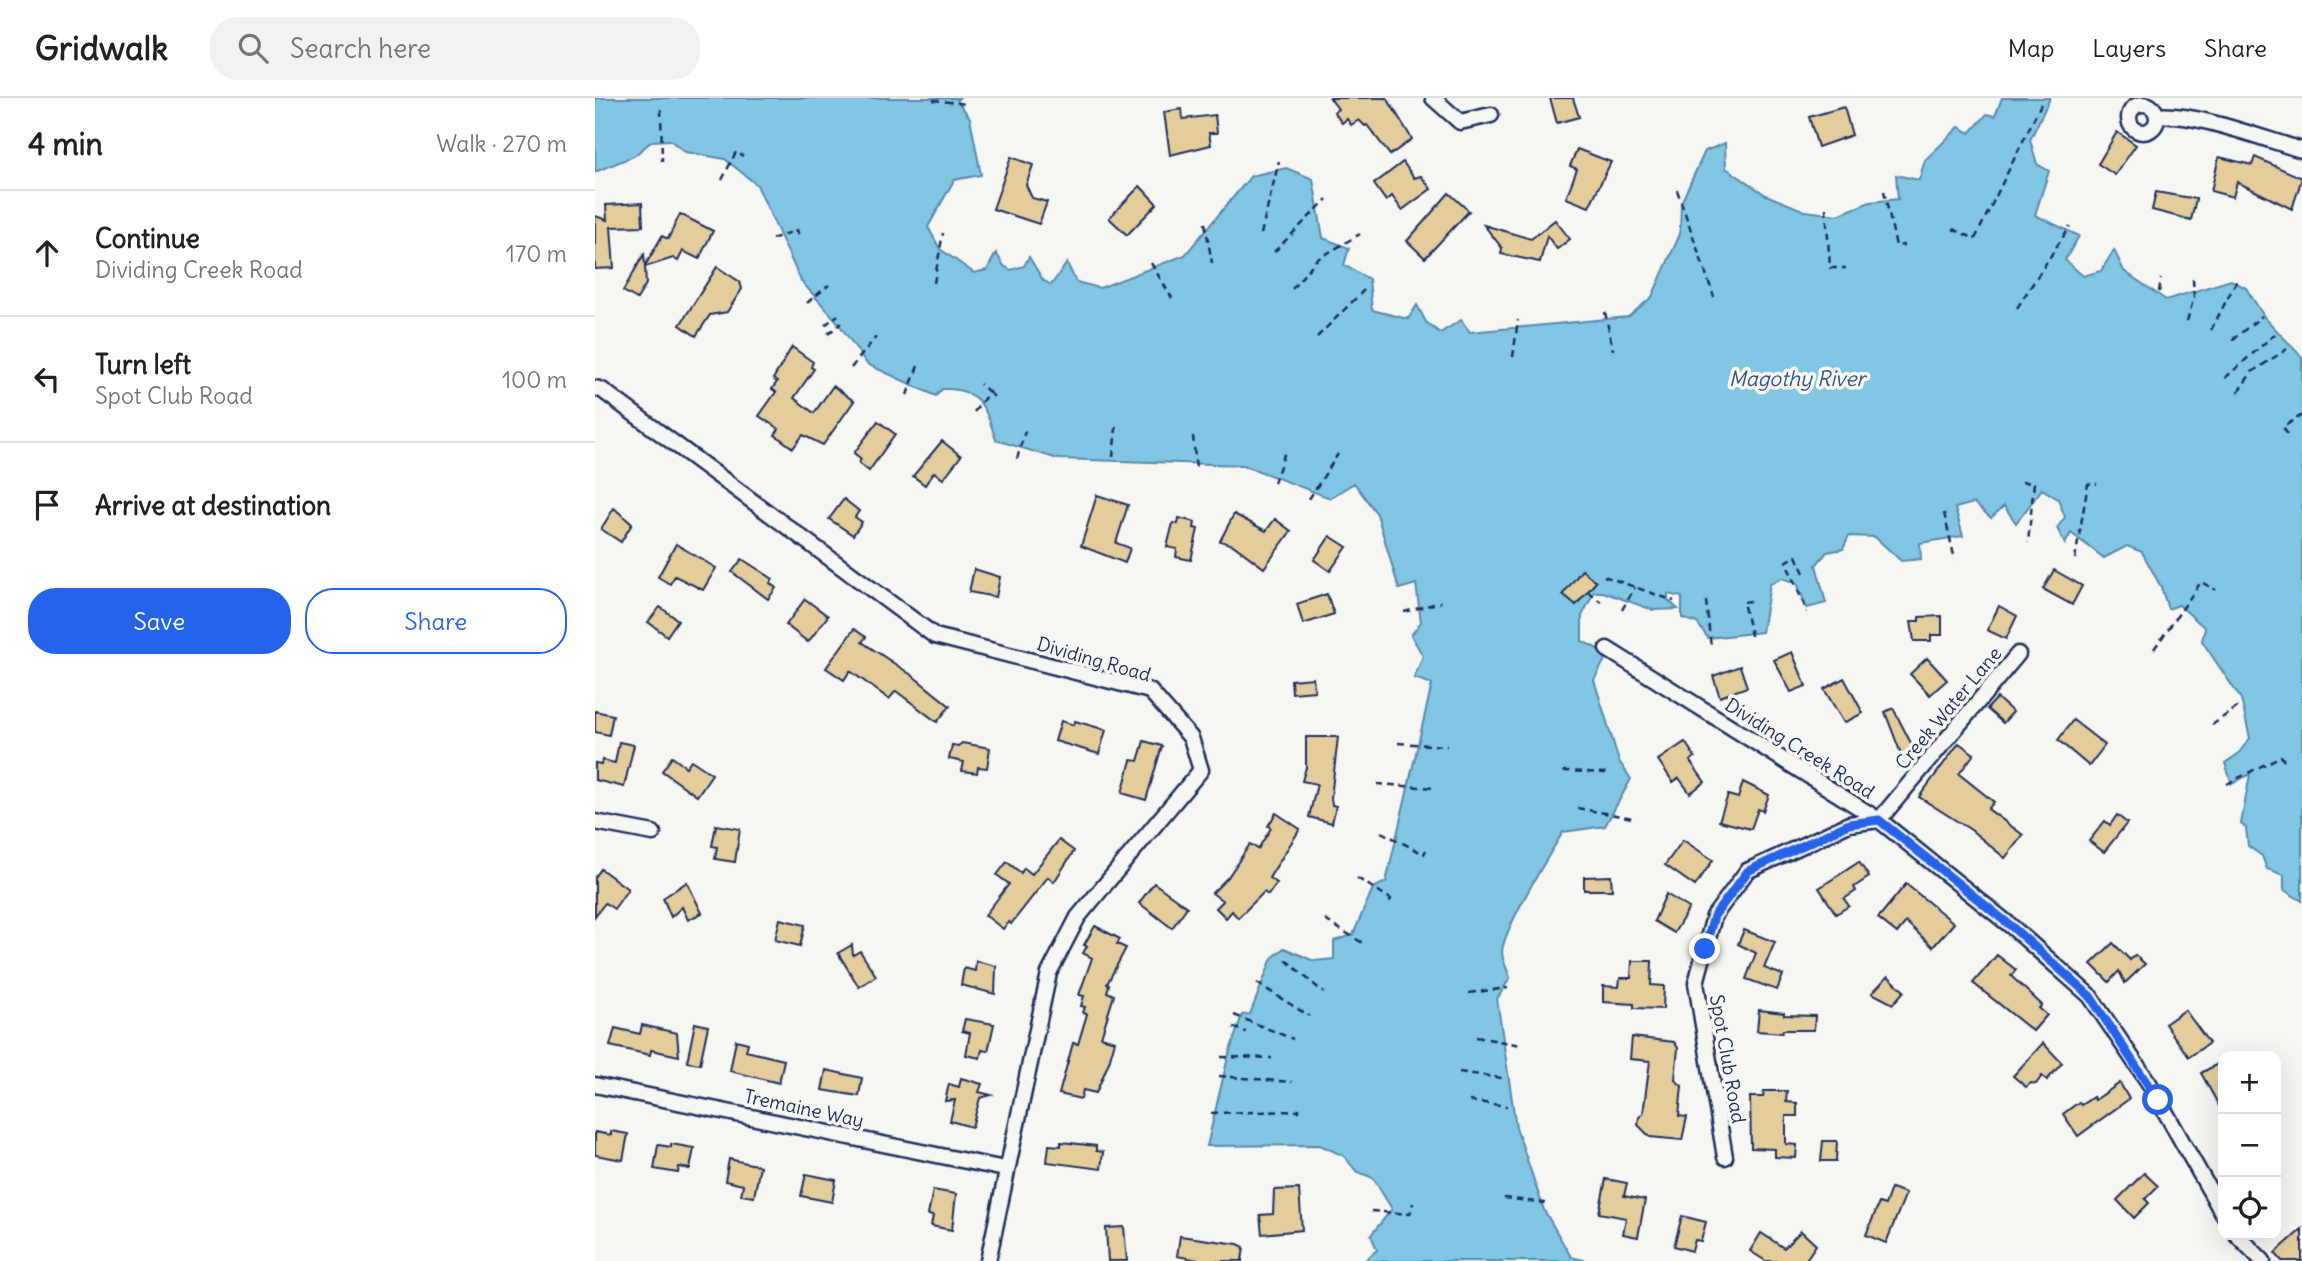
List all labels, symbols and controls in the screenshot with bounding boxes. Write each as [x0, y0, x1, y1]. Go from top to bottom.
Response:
search box [210, 17, 700, 80]
text: Gridwalk [35, 27, 168, 69]
icon: search [234, 29, 272, 67]
text: Search here [290, 32, 431, 65]
text: Map [2008, 33, 2054, 63]
text: Layers [2092, 33, 2166, 63]
text: Share [2204, 33, 2267, 63]
text: 4 min [28, 125, 103, 163]
text: Walk · 270 m [436, 129, 567, 158]
text: Continue [95, 222, 200, 255]
icon: ahead [28, 234, 66, 272]
text: 170 m [506, 239, 567, 268]
text: Dividing Creek Road [95, 255, 303, 284]
text: Turn left [95, 348, 191, 381]
icon: left [28, 360, 66, 398]
text: 100 m [502, 365, 567, 394]
water label: Magothy River [1729, 365, 1868, 392]
text: Spot Club Road [95, 381, 253, 410]
icon: arrive [28, 486, 66, 524]
text: Arrive at destination [95, 489, 331, 522]
button: Save [28, 588, 291, 654]
button: Share [305, 588, 567, 654]
street label: Dividing Road [1034, 631, 1154, 687]
street label: Creek Water Lane [1890, 642, 2006, 774]
street label: Dividing Creek Road [1721, 692, 1879, 804]
route end [1689, 933, 1720, 964]
street label: Spot Club Road [1705, 993, 1751, 1125]
map controls [2218, 1051, 2281, 1240]
button: + [2218, 1051, 2281, 1114]
street label: Tremaine Way [742, 1084, 866, 1132]
route start [2142, 1084, 2173, 1115]
button: − [2218, 1114, 2281, 1177]
button: locate [2218, 1177, 2281, 1240]

